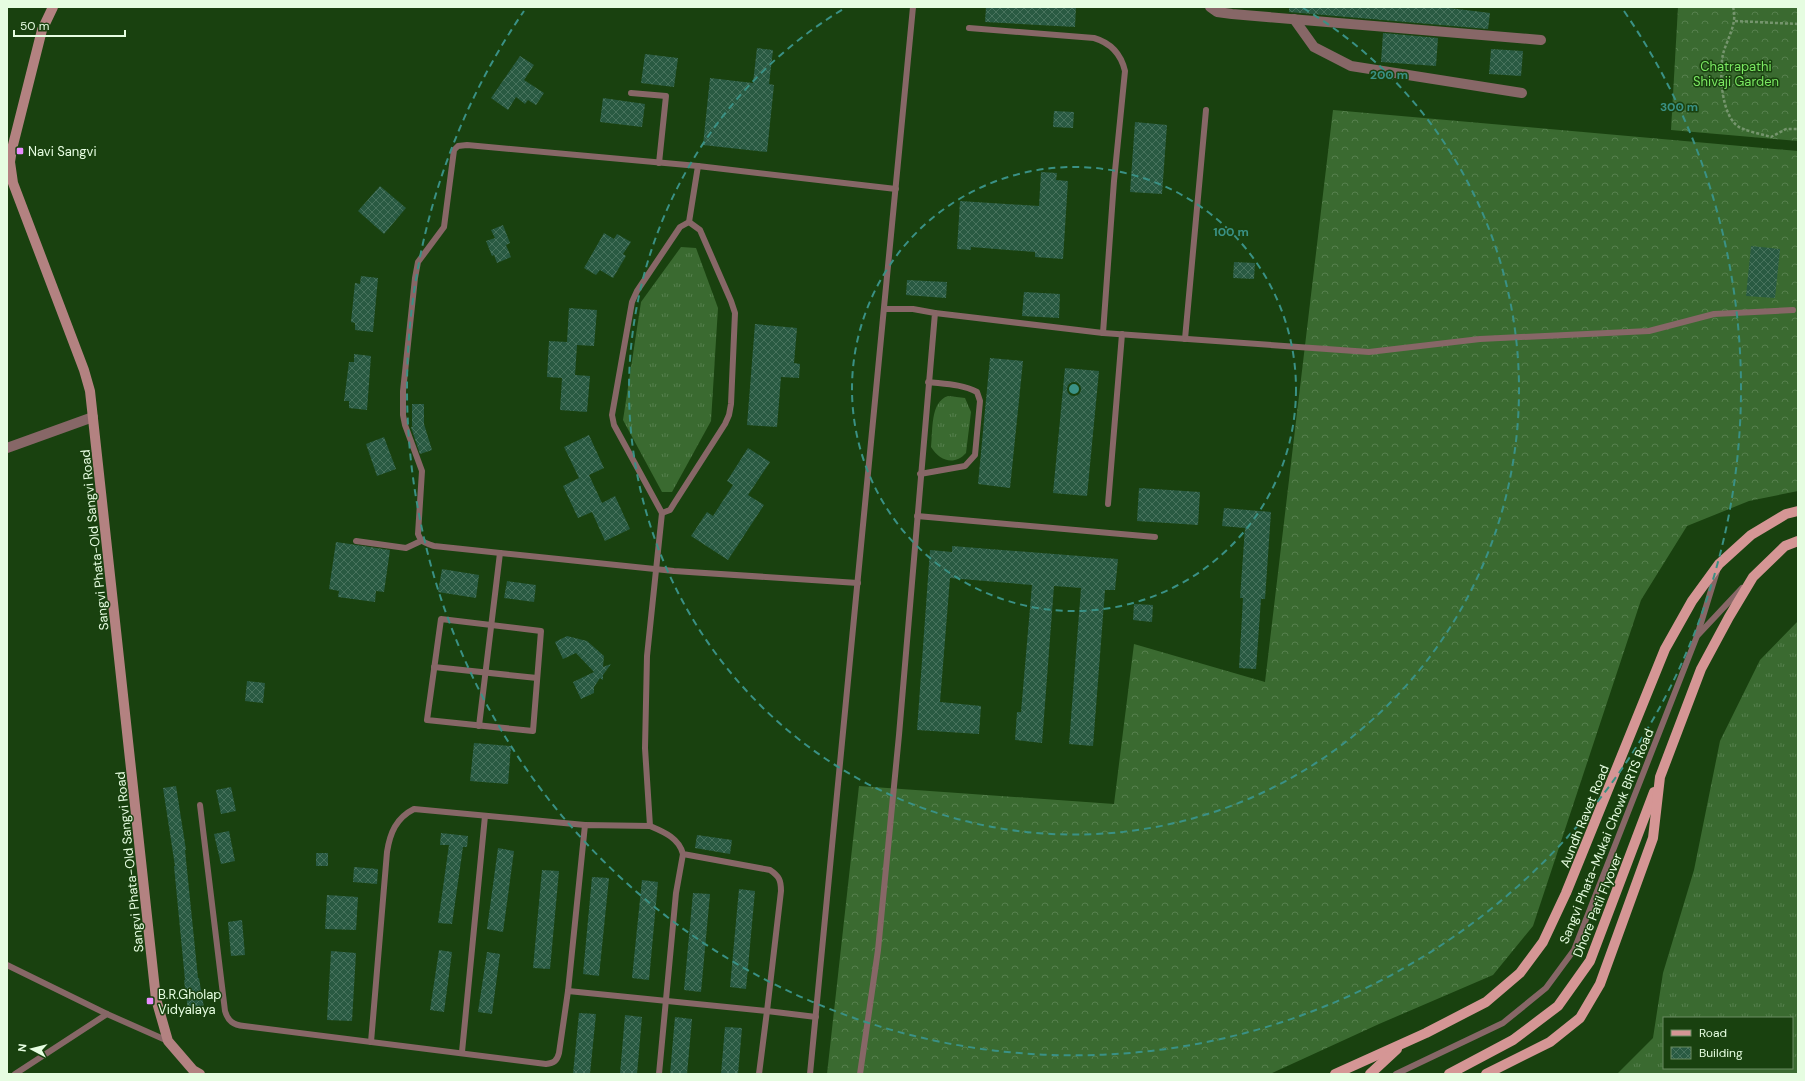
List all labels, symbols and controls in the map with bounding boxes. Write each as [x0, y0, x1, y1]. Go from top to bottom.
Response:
scale bar [14, 12, 125, 38]
text: 50 m [20, 18, 49, 34]
park label: Chatrapathi Shivaji Garden [1693, 58, 1779, 90]
text: 200 m [1370, 67, 1408, 83]
text: 300 m [1660, 99, 1698, 115]
place label: Navi Sangvi [28, 143, 97, 160]
marker: Navi Sangvi [15, 146, 25, 156]
text: 100 m [1213, 224, 1249, 240]
centre of rings [1067, 382, 1081, 396]
street label: Sangvi Phata-Old Sangvi Road [77, 449, 112, 631]
street label: Sangvi Phata-Mukai Chowk BRTS Road [1555, 726, 1658, 946]
street label: Aundh Ravet Road [1556, 762, 1613, 870]
street label: Sangvi Phata-Old Sangvi Road [112, 771, 147, 953]
street label: Dhore Patil Flyover [1569, 850, 1626, 960]
place label: B.R.Gholap Vidyalaya [158, 986, 221, 1018]
marker: B.R.Gholap Vidyalaya [145, 996, 155, 1006]
legend [1663, 1017, 1793, 1069]
text: Road [1699, 1025, 1727, 1041]
north arrow [12, 1029, 52, 1069]
text: N [15, 1043, 30, 1053]
text: Building [1699, 1045, 1743, 1061]

